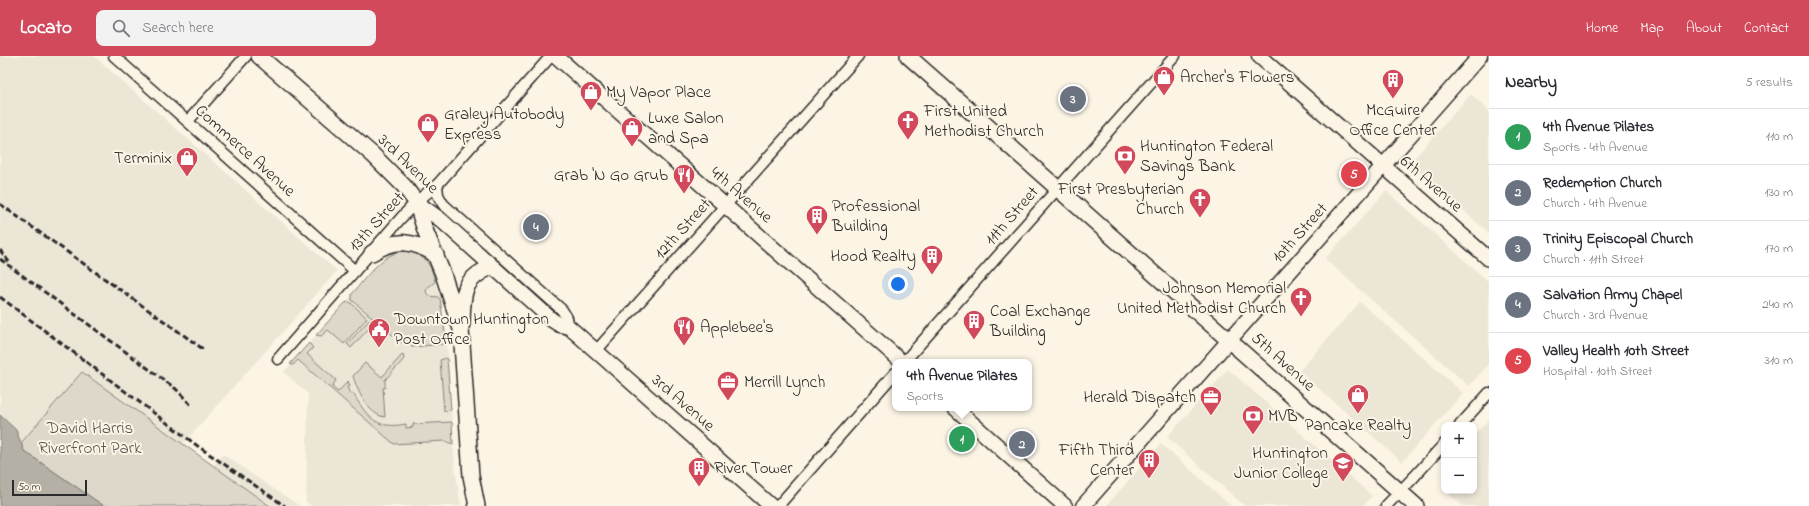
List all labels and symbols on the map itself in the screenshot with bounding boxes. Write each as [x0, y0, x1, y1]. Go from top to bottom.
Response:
shop icon: Archer's Flowers [1151, 64, 1177, 97]
place label: Archer's Flowers [1180, 65, 1294, 90]
building icon: McGuire Office Center [1380, 67, 1406, 100]
shop icon: My Vapor Place [578, 79, 604, 112]
place label: My Vapor Place [606, 80, 711, 106]
pin: 3 [1060, 84, 1086, 114]
place label: McGuire Office Center [1349, 98, 1438, 143]
street label: Commerce Avenue [189, 99, 301, 203]
place label: First United Methodist Church [923, 99, 1044, 144]
place label: Graley Autobody Express [444, 102, 564, 147]
place label: Luxe Salon and Spa [648, 106, 724, 151]
church icon: First United Methodist Church [895, 108, 921, 141]
shop icon: Graley Autobody Express [415, 111, 441, 144]
shop icon: Luxe Salon and Spa [619, 115, 645, 148]
street label: 3rd Avenue [372, 128, 445, 200]
place label: Huntington Federal Savings Bank [1140, 134, 1273, 181]
bank icon: Huntington Federal Savings Bank [1112, 143, 1138, 176]
shop icon: Terminix [174, 145, 200, 178]
place label: Terminix [114, 146, 172, 171]
street label: 6th Avenue [1394, 150, 1468, 219]
pin: 5 [1341, 159, 1367, 189]
street label: 4th Avenue [704, 161, 778, 230]
restaurant icon: Grab 'N Go Grub [671, 162, 697, 195]
place label: Grab 'N Go Grub [554, 163, 668, 188]
place label: First Presbyterian Church [1057, 177, 1184, 222]
street label: 11th Street [979, 181, 1045, 251]
street label: 13th Street [343, 186, 411, 258]
church icon: First Presbyterian Church [1187, 186, 1213, 219]
street label: 12th Street [649, 193, 717, 265]
place label: Professional Building [831, 194, 920, 241]
street label: 10th Street [1266, 197, 1334, 269]
building icon: Professional Building [804, 203, 830, 236]
pin: 4 [523, 212, 549, 242]
building icon: Hood Realty [919, 243, 945, 276]
place label: Hood Realty [830, 244, 916, 270]
your location [888, 274, 908, 294]
place label: Johnson Memorial United Methodist Church [1117, 276, 1286, 321]
church icon: Johnson Memorial United Methodist Church [1288, 285, 1314, 318]
place label: Coal Exchange Building [989, 299, 1091, 346]
place label: Downtown Huntington Post Office [393, 307, 549, 352]
building icon: Coal Exchange Building [961, 308, 987, 341]
restaurant icon: Applebee's [671, 314, 697, 347]
place label: Applebee's [700, 315, 774, 340]
public building icon: Downtown Huntington Post Office [366, 316, 392, 349]
street label: 5th Avenue [1245, 326, 1321, 398]
street label: 3rd Avenue [646, 368, 721, 438]
office icon: Merrill Lynch [715, 369, 741, 402]
place label: Merrill Lynch [744, 370, 825, 396]
shop icon: Pancake Realty [1345, 382, 1371, 415]
office icon: Herald Dispatch [1198, 384, 1224, 417]
place label: Herald Dispatch [1083, 385, 1196, 410]
bank icon: MVB [1240, 403, 1266, 436]
place label: MVB [1268, 404, 1298, 429]
place label: Pancake Realty [1305, 413, 1411, 439]
park label: David Harris Riverfront Park [39, 416, 142, 461]
pin: 1 [949, 424, 975, 454]
pin: 2 [1009, 429, 1035, 459]
place label: Fifth Third Center [1058, 438, 1135, 483]
place label: Huntington Junior College [1234, 441, 1328, 488]
building icon: Fifth Third Center [1136, 447, 1162, 480]
school or university icon: Huntington Junior College [1330, 450, 1356, 483]
building icon: River Tower [686, 455, 712, 488]
place label: River Tower [714, 456, 793, 481]
scale bar [12, 478, 87, 497]

